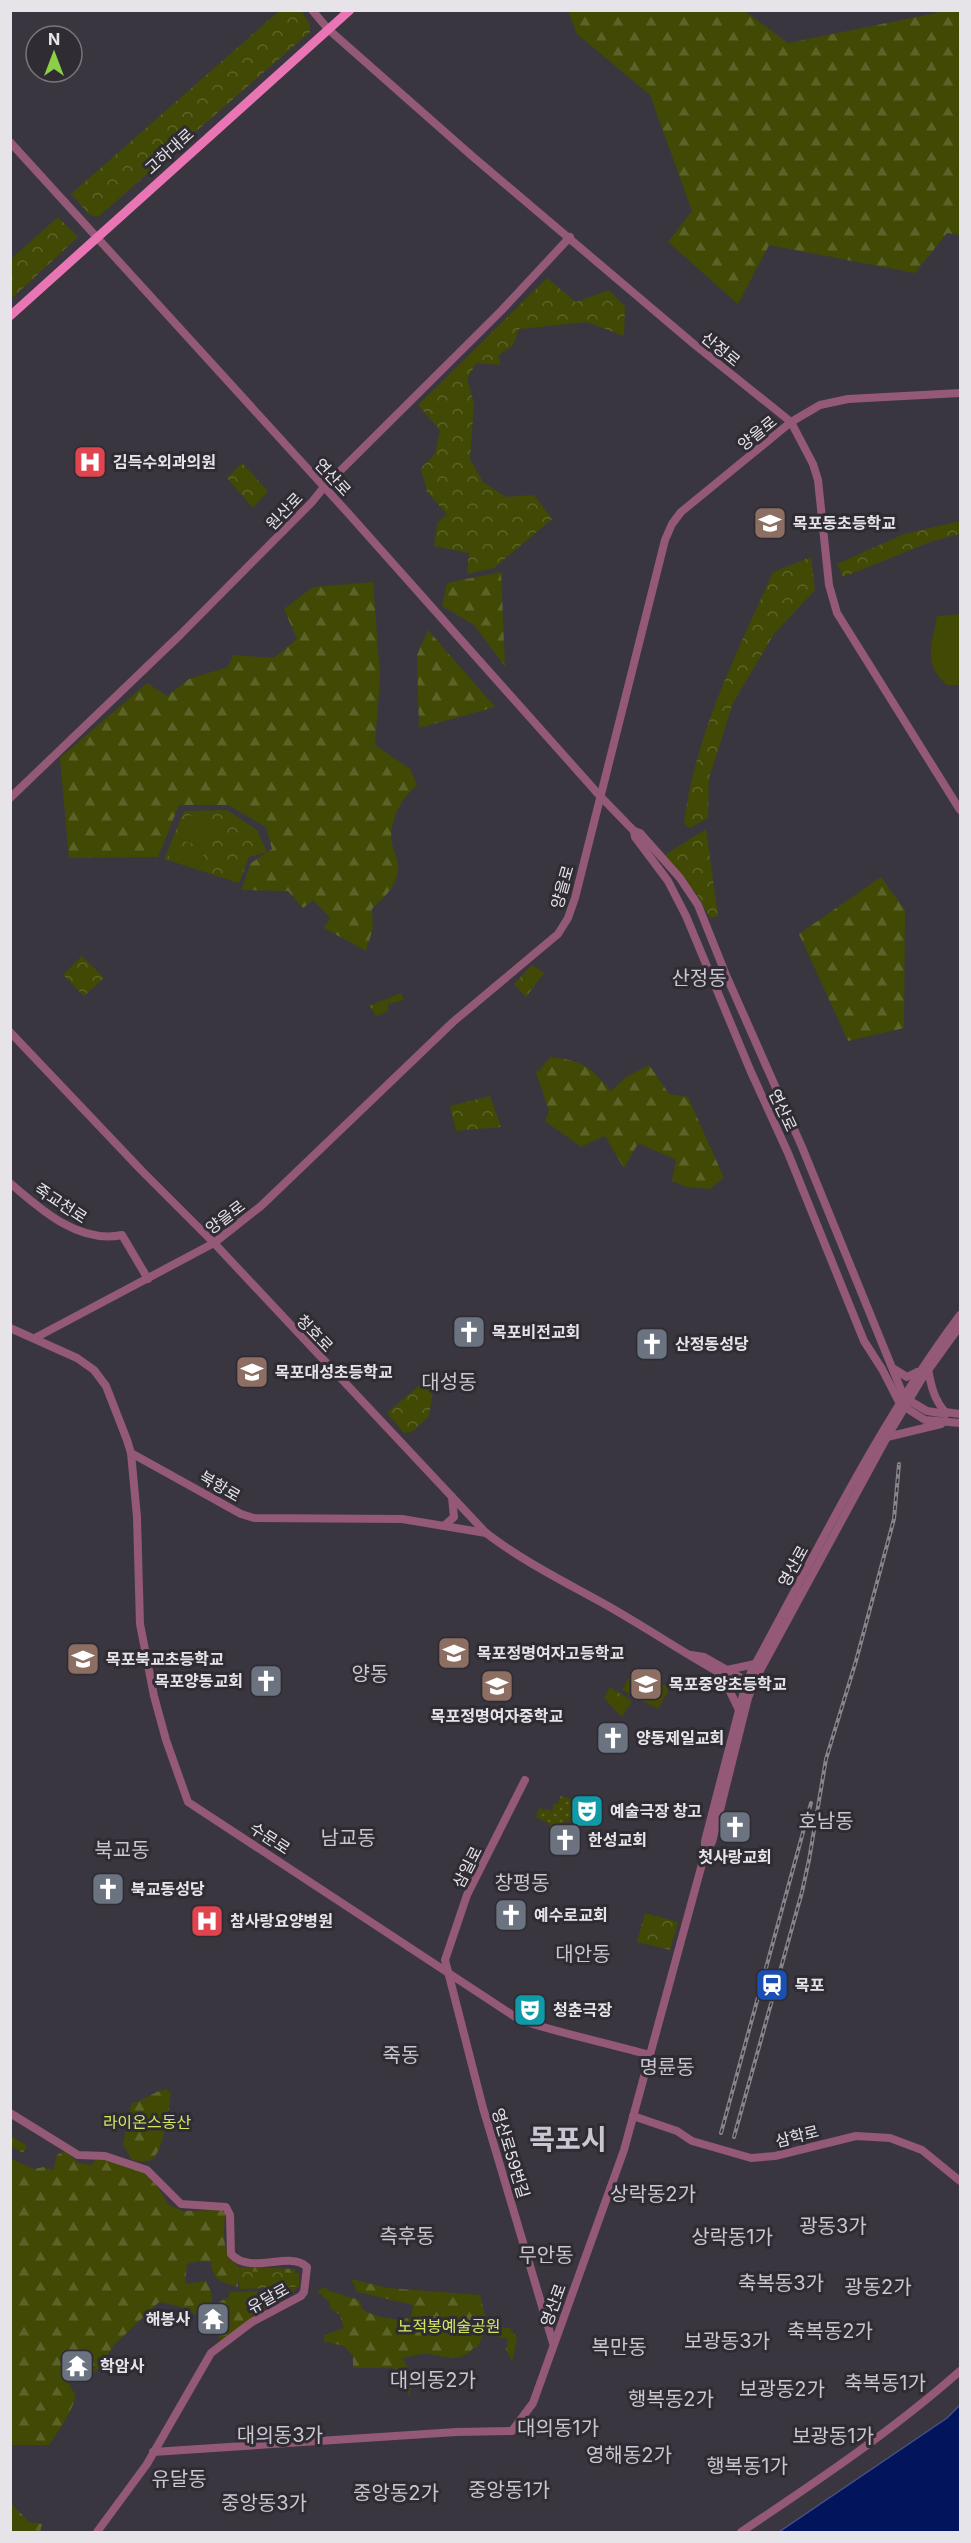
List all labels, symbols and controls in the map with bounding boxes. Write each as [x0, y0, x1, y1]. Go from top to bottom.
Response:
north arrow [24, 24, 84, 84]
text: N [48, 29, 60, 49]
street label: 고하대로 [140, 124, 198, 178]
street label: 산정로 [698, 327, 745, 371]
street label: 양을로 [734, 411, 781, 455]
hospital icon: 김득수외과의원 [72, 444, 108, 480]
place label: 김득수외과의원 [113, 452, 216, 472]
street label: 연산로 [311, 454, 356, 500]
street label: 원산로 [261, 488, 307, 534]
school or university icon: 목포동초등학교 [752, 505, 788, 541]
place label: 목포동초등학교 [793, 513, 896, 533]
street label: 양을로 [546, 863, 578, 911]
district label: 산정동 [671, 966, 727, 990]
street label: 연산로 [765, 1086, 802, 1134]
street label: 죽교천로 [31, 1179, 91, 1228]
street label: 양을로 [201, 1196, 249, 1238]
street label: 청호로 [292, 1310, 338, 1356]
church icon: 목포비전교회 [451, 1314, 487, 1350]
place label: 목포비전교회 [492, 1322, 580, 1342]
church icon: 산정동성당 [634, 1326, 670, 1362]
place label: 산정동성당 [675, 1334, 749, 1354]
school or university icon: 목포대성초등학교 [234, 1354, 270, 1390]
place label: 목포대성초등학교 [275, 1362, 393, 1382]
district label: 대성동 [421, 1370, 477, 1394]
street label: 북항로 [196, 1466, 244, 1506]
street label: 영산로 [774, 1542, 813, 1590]
school or university icon: 목포정명여자고등학교 [436, 1635, 472, 1671]
school or university icon: 목포북교초등학교 [65, 1641, 101, 1677]
place label: 목포정명여자고등학교 [477, 1643, 624, 1663]
place label: 목포북교초등학교 [106, 1649, 224, 1669]
district label: 양동 [352, 1662, 388, 1686]
church icon: 목포양동교회 [248, 1663, 284, 1699]
school or university icon: 목포중앙초등학교 [628, 1666, 664, 1702]
school or university icon: 목포정명여자중학교 [479, 1668, 515, 1704]
place label: 목포양동교회 [155, 1671, 243, 1691]
place label: 목포중앙초등학교 [669, 1674, 787, 1694]
place label: 목포정명여자중학교 [431, 1706, 564, 1726]
church icon: 양동제일교회 [595, 1720, 631, 1756]
place label: 양동제일교회 [636, 1728, 724, 1748]
theatre icon: 예술극장 창고 [569, 1793, 605, 1829]
place label: 예술극장 창고 [610, 1801, 702, 1821]
church icon: 첫사랑교회 [717, 1809, 753, 1845]
district label: 호남동 [798, 1809, 854, 1833]
street label: 수문로 [246, 1818, 294, 1859]
church icon: 한성교회 [547, 1822, 583, 1858]
district label: 남교동 [320, 1826, 376, 1850]
place label: 한성교회 [588, 1830, 647, 1850]
district label: 북교동 [94, 1838, 150, 1862]
street label: 삼일로 [448, 1843, 486, 1891]
place label: 첫사랑교회 [698, 1847, 772, 1867]
church icon: 북교동성당 [90, 1871, 126, 1907]
district label: 창평동 [494, 1871, 550, 1895]
place label: 북교동성당 [131, 1879, 205, 1899]
church icon: 예수로교회 [493, 1897, 529, 1933]
hospital icon: 참사랑요양병원 [189, 1903, 225, 1939]
place label: 예수로교회 [534, 1905, 608, 1925]
place label: 참사랑요양병원 [230, 1911, 333, 1931]
district label: 대안동 [555, 1942, 611, 1966]
station icon: 목포 [754, 1967, 790, 2003]
place label: 목포 [795, 1975, 825, 1995]
theatre icon: 청춘극장 [512, 1992, 548, 2028]
place label: 청춘극장 [553, 2000, 612, 2020]
district label: 죽동 [383, 2043, 419, 2067]
district label: 명륜동 [639, 2055, 695, 2079]
street label: 영산로59번길 [488, 2105, 534, 2201]
park label: 라이온스동산 [103, 2112, 191, 2132]
street label: 삼학로 [773, 2121, 821, 2151]
district label: 목포시 [529, 2122, 607, 2156]
district label: 상락동2가 [610, 2182, 696, 2206]
district label: 광동3가 [799, 2214, 867, 2238]
district label: 측후동 [379, 2224, 435, 2248]
district label: 상락동1가 [691, 2225, 773, 2249]
district label: 무안동 [518, 2243, 574, 2267]
district label: 축복동3가 [738, 2271, 824, 2295]
district label: 광동2가 [844, 2275, 912, 2299]
street label: 유달로 [244, 2278, 292, 2317]
street label: 영산로 [536, 2281, 570, 2329]
temple icon: 해봉사 [195, 2301, 231, 2337]
place label: 해봉사 [146, 2309, 190, 2329]
park label: 노적봉예술공원 [397, 2316, 501, 2336]
district label: 축복동2가 [787, 2319, 873, 2343]
district label: 보광동3가 [684, 2329, 770, 2353]
district label: 복만동 [591, 2335, 647, 2359]
temple icon: 학암사 [59, 2348, 95, 2384]
place label: 학암사 [100, 2356, 144, 2376]
district label: 대의동2가 [390, 2368, 476, 2392]
district label: 축복동1가 [844, 2371, 926, 2395]
district label: 보광동2가 [739, 2377, 825, 2401]
district label: 행복동2가 [628, 2387, 714, 2411]
district label: 대의동1가 [517, 2416, 599, 2440]
district label: 대의동3가 [237, 2423, 323, 2447]
district label: 보광동1가 [792, 2424, 874, 2448]
district label: 영해동2가 [586, 2443, 672, 2467]
district label: 행복동1가 [706, 2454, 788, 2478]
district label: 유달동 [151, 2467, 207, 2491]
district label: 중앙동1가 [468, 2478, 550, 2502]
district label: 중앙동2가 [353, 2481, 439, 2505]
district label: 중앙동3가 [221, 2491, 307, 2515]

